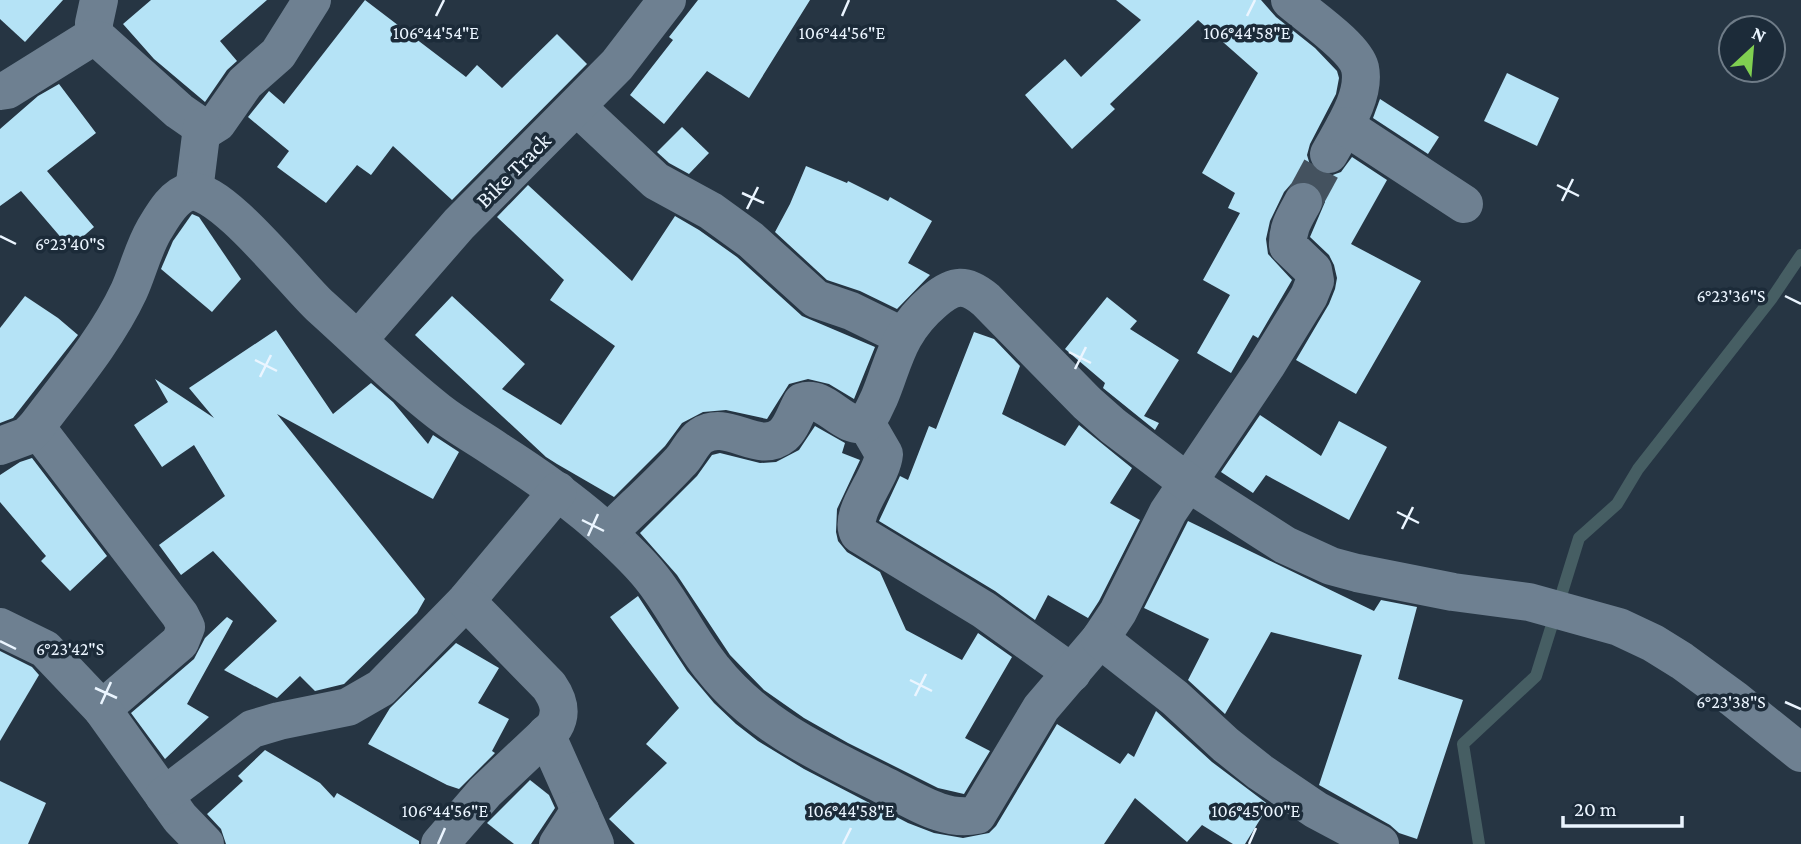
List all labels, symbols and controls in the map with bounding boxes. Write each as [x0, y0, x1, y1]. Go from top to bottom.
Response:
north arrow [1717, 14, 1787, 84]
text: N [1749, 22, 1770, 46]
text: 106°44'54"E [393, 23, 479, 43]
text: 106°44'56"E [799, 23, 885, 43]
text: 106°44'58"E [1204, 23, 1291, 43]
street label: Bike Track [470, 127, 556, 213]
text: 6°23'40"S [35, 234, 105, 254]
text: 6°23'36"S [1697, 286, 1765, 306]
text: 6°23'42"S [36, 639, 104, 659]
text: 6°23'38"S [1696, 692, 1766, 712]
scale bar [1563, 784, 1682, 828]
text: 20 m [1574, 797, 1617, 821]
text: 106°44'56"E [402, 801, 488, 821]
text: 106°44'58"E [808, 801, 895, 821]
text: 106°45'00"E [1212, 801, 1301, 821]

